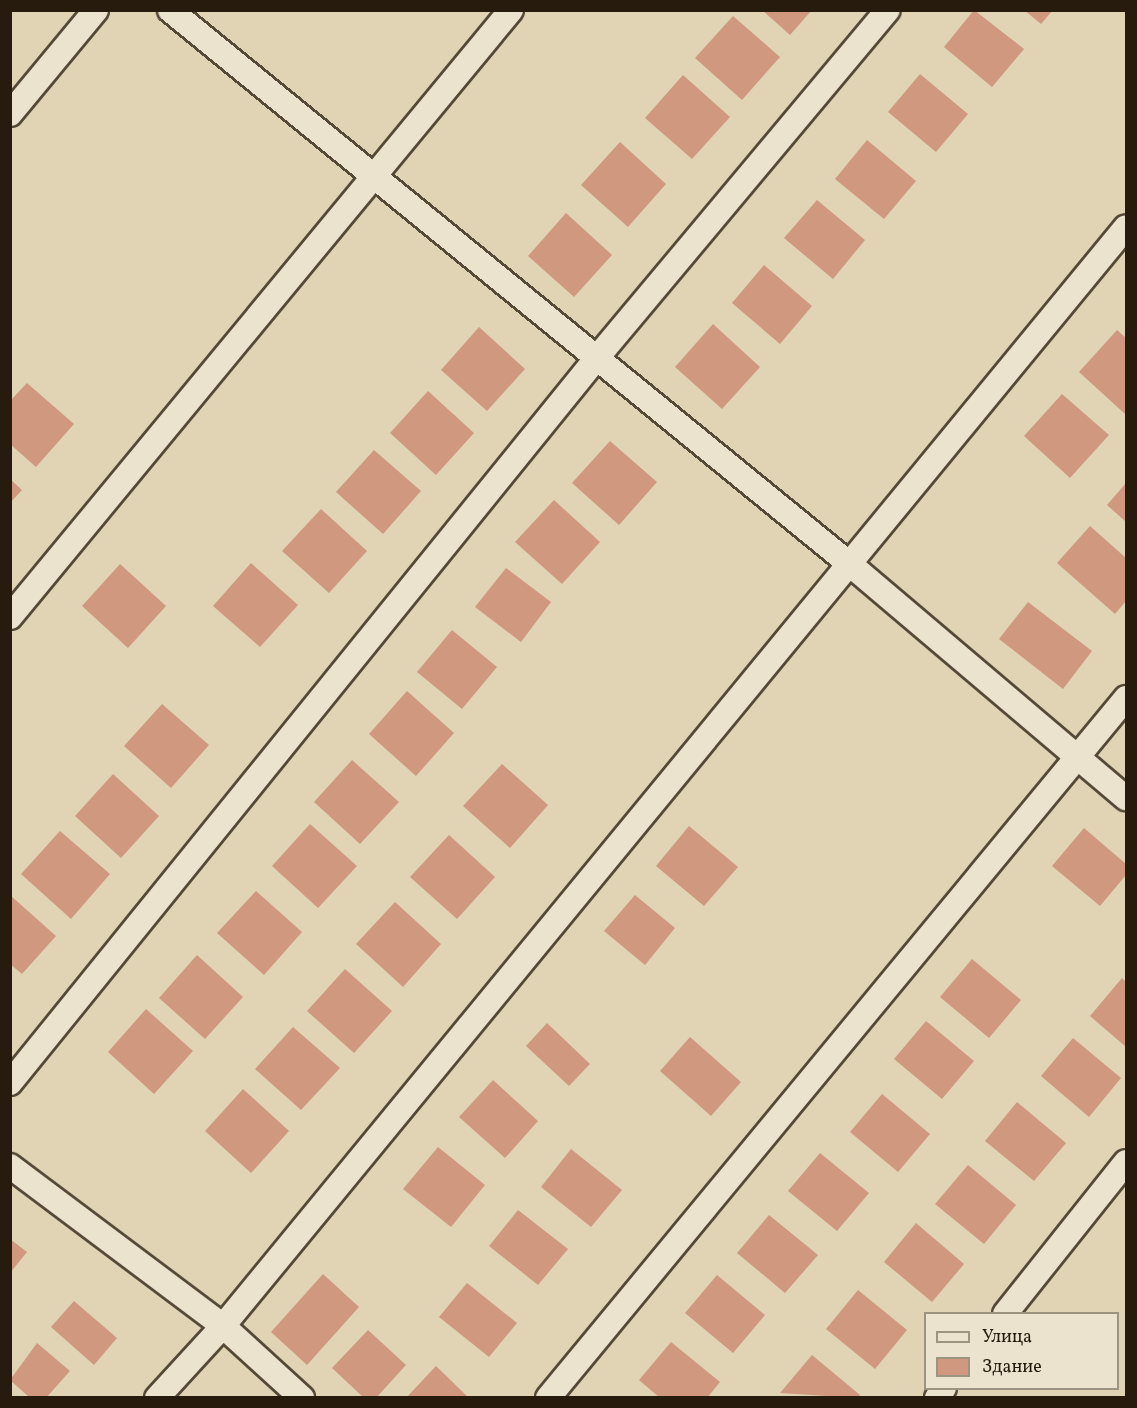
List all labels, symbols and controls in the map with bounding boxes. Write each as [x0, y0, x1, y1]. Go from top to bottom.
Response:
legend [924, 1312, 1119, 1390]
text: Улица [982, 1325, 1032, 1350]
text: Здание [982, 1355, 1042, 1380]

